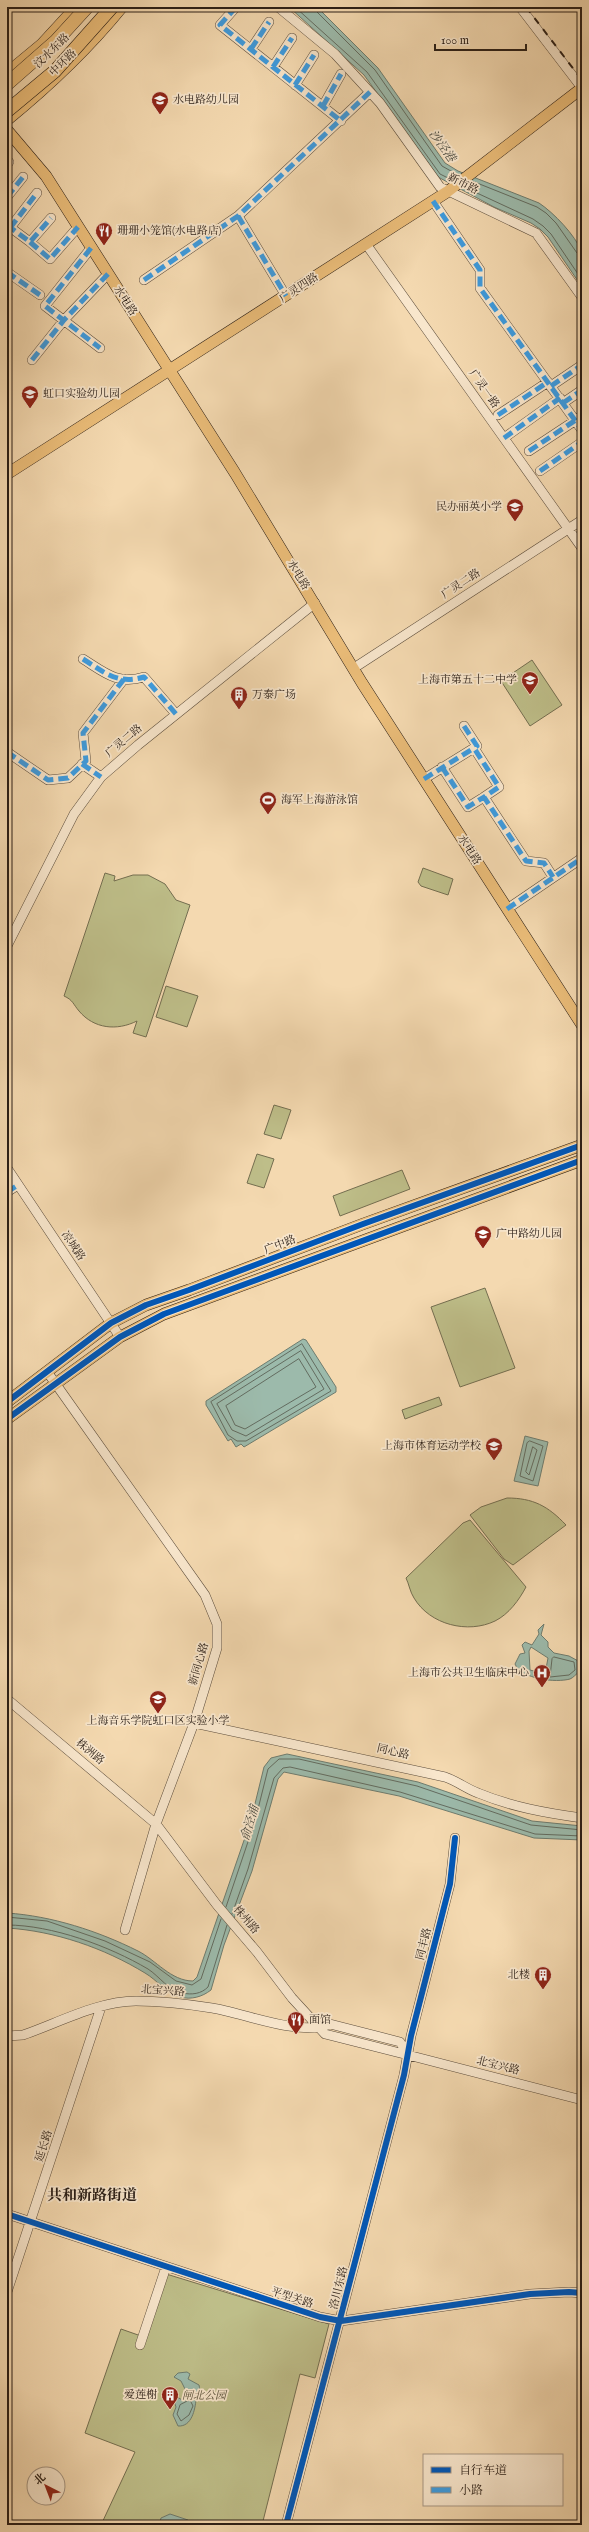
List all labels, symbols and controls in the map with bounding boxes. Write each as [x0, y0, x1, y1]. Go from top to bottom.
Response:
scale bar [435, 26, 526, 52]
street label: 汶水东路 [31, 31, 73, 71]
text: 100 m [441, 33, 469, 48]
street label: 中环路 [46, 46, 80, 80]
school or university icon: 水电路幼儿园 [150, 90, 170, 115]
place label: 水电路幼儿园 [173, 93, 239, 107]
water label: 沙泾港 [425, 127, 460, 167]
street label: 新市路 [445, 170, 481, 198]
restaurant icon: 珊珊小笼馆(水电路店) [94, 221, 114, 246]
place label: 珊珊小笼馆(水电路店) [117, 224, 222, 238]
street label: 广灵四路 [277, 270, 321, 306]
street label: 水电路 [110, 283, 140, 319]
street label: 广灵一路 [466, 367, 502, 411]
school or university icon: 虹口实验幼儿园 [20, 384, 40, 409]
place label: 虹口实验幼儿园 [43, 387, 120, 401]
school or university icon: 民办丽英小学 [505, 497, 525, 522]
place label: 民办丽英小学 [436, 500, 502, 514]
street label: 水电路 [284, 557, 312, 593]
street label: 广灵二路 [439, 566, 483, 602]
school or university icon: 上海市第五十二中学 [520, 670, 540, 695]
place label: 上海市第五十二中学 [418, 673, 517, 687]
building icon: 万泰广场 [229, 685, 249, 710]
place label: 万泰广场 [252, 688, 296, 702]
street label: 广灵二路 [103, 721, 145, 761]
sports icon: 海军上海游泳馆 [258, 790, 278, 815]
place label: 海军上海游泳馆 [281, 793, 358, 807]
street label: 水电路 [454, 832, 484, 868]
school or university icon: 广中路幼儿园 [473, 1224, 493, 1249]
place label: 广中路幼儿园 [496, 1227, 562, 1241]
street label: 凉城路 [58, 1228, 88, 1264]
street label: 广中路 [262, 1233, 298, 1257]
school or university icon: 上海市体育运动学校 [484, 1436, 504, 1461]
place label: 上海市体育运动学校 [382, 1439, 481, 1453]
street label: 新同心路 [186, 1641, 212, 1687]
hospital icon: 上海市公共卫生临床中心 [532, 1663, 552, 1688]
place label: 上海市公共卫生临床中心 [408, 1666, 529, 1680]
school or university icon: 上海音乐学院虹口区实验小学 [148, 1689, 168, 1714]
place label: 上海音乐学院虹口区实验小学 [87, 1714, 230, 1728]
street label: 株洲路 [73, 1736, 107, 1768]
street label: 同心路 [375, 1741, 411, 1763]
water label: 俞泾浦 [238, 1802, 263, 1842]
street label: 株州路 [230, 1903, 262, 1937]
street label: 同丰路 [413, 1926, 435, 1962]
building icon: 北楼 [533, 1965, 553, 1990]
place label: 北楼 [508, 1968, 530, 1982]
street label: 北宝兴路 [141, 1982, 185, 2000]
restaurant icon: 面馆 [286, 2010, 306, 2035]
place label: 面馆 [309, 2013, 331, 2027]
street label: 北宝兴路 [475, 2054, 521, 2078]
street label: 延长路 [32, 2128, 56, 2164]
district label: 共和新路街道 [47, 2186, 137, 2205]
street label: 洛川东路 [327, 2265, 351, 2311]
street label: 平型关路 [269, 2285, 315, 2311]
building icon: 爱莲榭 [160, 2385, 180, 2410]
place label: 爱莲榭 [124, 2388, 157, 2402]
park label: 闸北公园 [182, 2389, 228, 2403]
legend [423, 2454, 563, 2506]
text: 自行车道 [459, 2463, 507, 2478]
north arrow [26, 2466, 66, 2506]
text: 北 [31, 2470, 49, 2488]
text: 小路 [459, 2483, 483, 2498]

